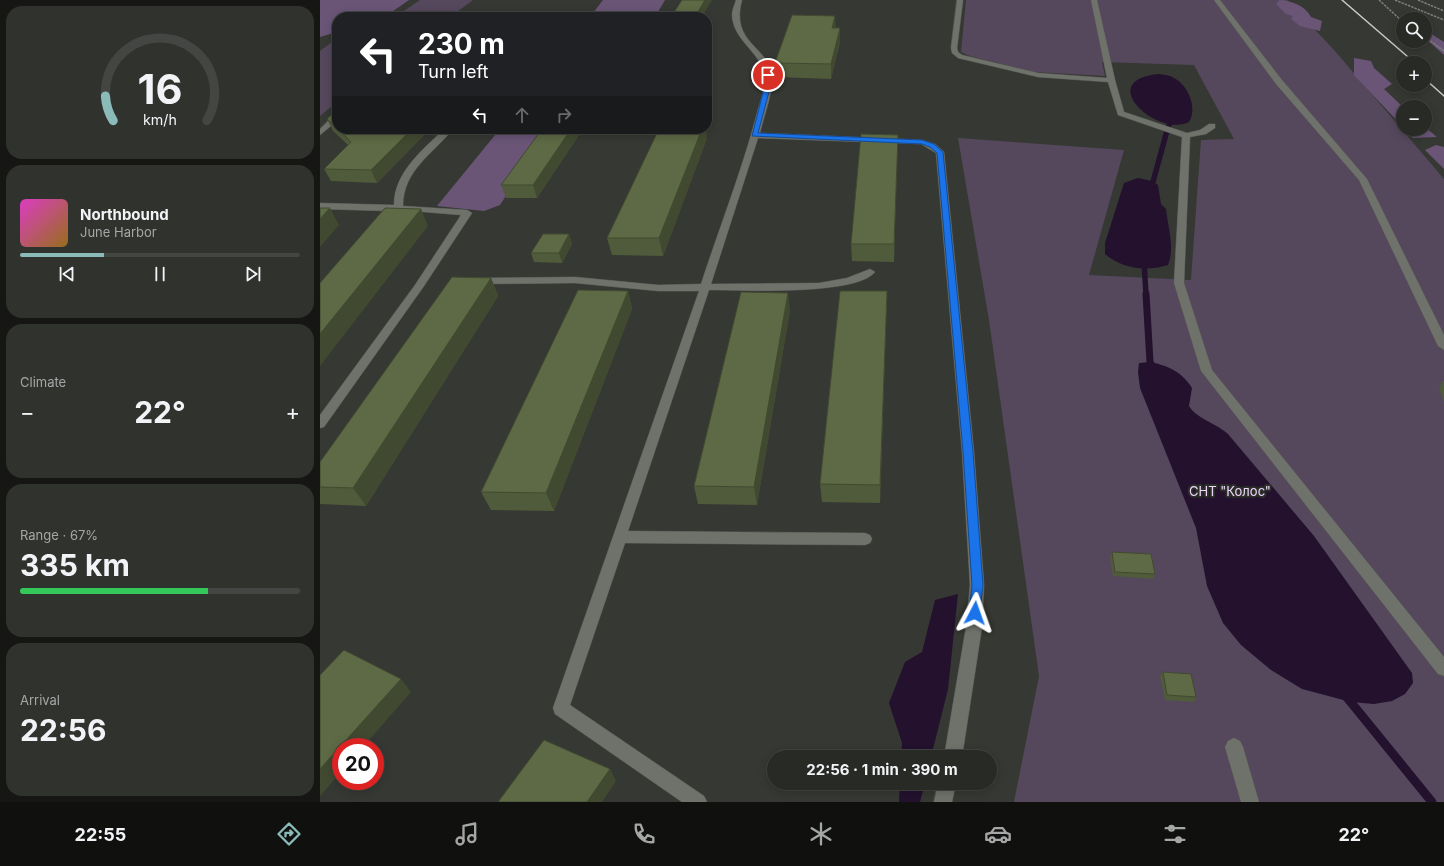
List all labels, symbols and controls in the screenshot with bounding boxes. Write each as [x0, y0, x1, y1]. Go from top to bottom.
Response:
map controls [1396, 12, 1432, 136]
button: search [1396, 12, 1432, 48]
text: 230 m [418, 27, 505, 61]
icon: left [352, 28, 404, 80]
button: + [1396, 56, 1432, 92]
pin [751, 58, 785, 92]
text: Turn left [418, 61, 488, 82]
text: 16 [138, 63, 182, 113]
icon: arrive [757, 64, 779, 86]
button: − [1396, 100, 1432, 136]
icon: left [469, 104, 491, 126]
icon: ahead [511, 104, 533, 126]
icon: right [553, 104, 575, 126]
text: km/h [143, 110, 177, 127]
text: Northbound [80, 205, 169, 224]
text: June Harbor [80, 224, 157, 240]
icon: previous [56, 263, 78, 285]
icon: pause [149, 263, 171, 285]
icon: next [242, 263, 264, 285]
text: Climate [20, 374, 66, 390]
text: 22° [134, 394, 186, 430]
text: − [20, 399, 35, 425]
text: + [285, 399, 300, 425]
park label: СНТ "Колос" [1189, 483, 1271, 499]
text: Range · 67% [20, 527, 98, 543]
text: 335 km [20, 547, 130, 583]
position arrow [954, 592, 996, 634]
text: Arrival [20, 692, 60, 708]
text: 22:56 [20, 712, 106, 748]
speed limit sign: 20 [332, 738, 384, 790]
text: 22:56 · 1 min · 390 m [806, 760, 958, 779]
icon: directions [275, 820, 303, 848]
icon: music [453, 820, 481, 848]
icon: phone [630, 820, 658, 848]
icon: climate [807, 820, 835, 848]
icon: car [984, 820, 1012, 848]
icon: filters [1161, 820, 1189, 848]
text: 22:55 [75, 824, 126, 845]
text: 22° [1338, 824, 1369, 845]

